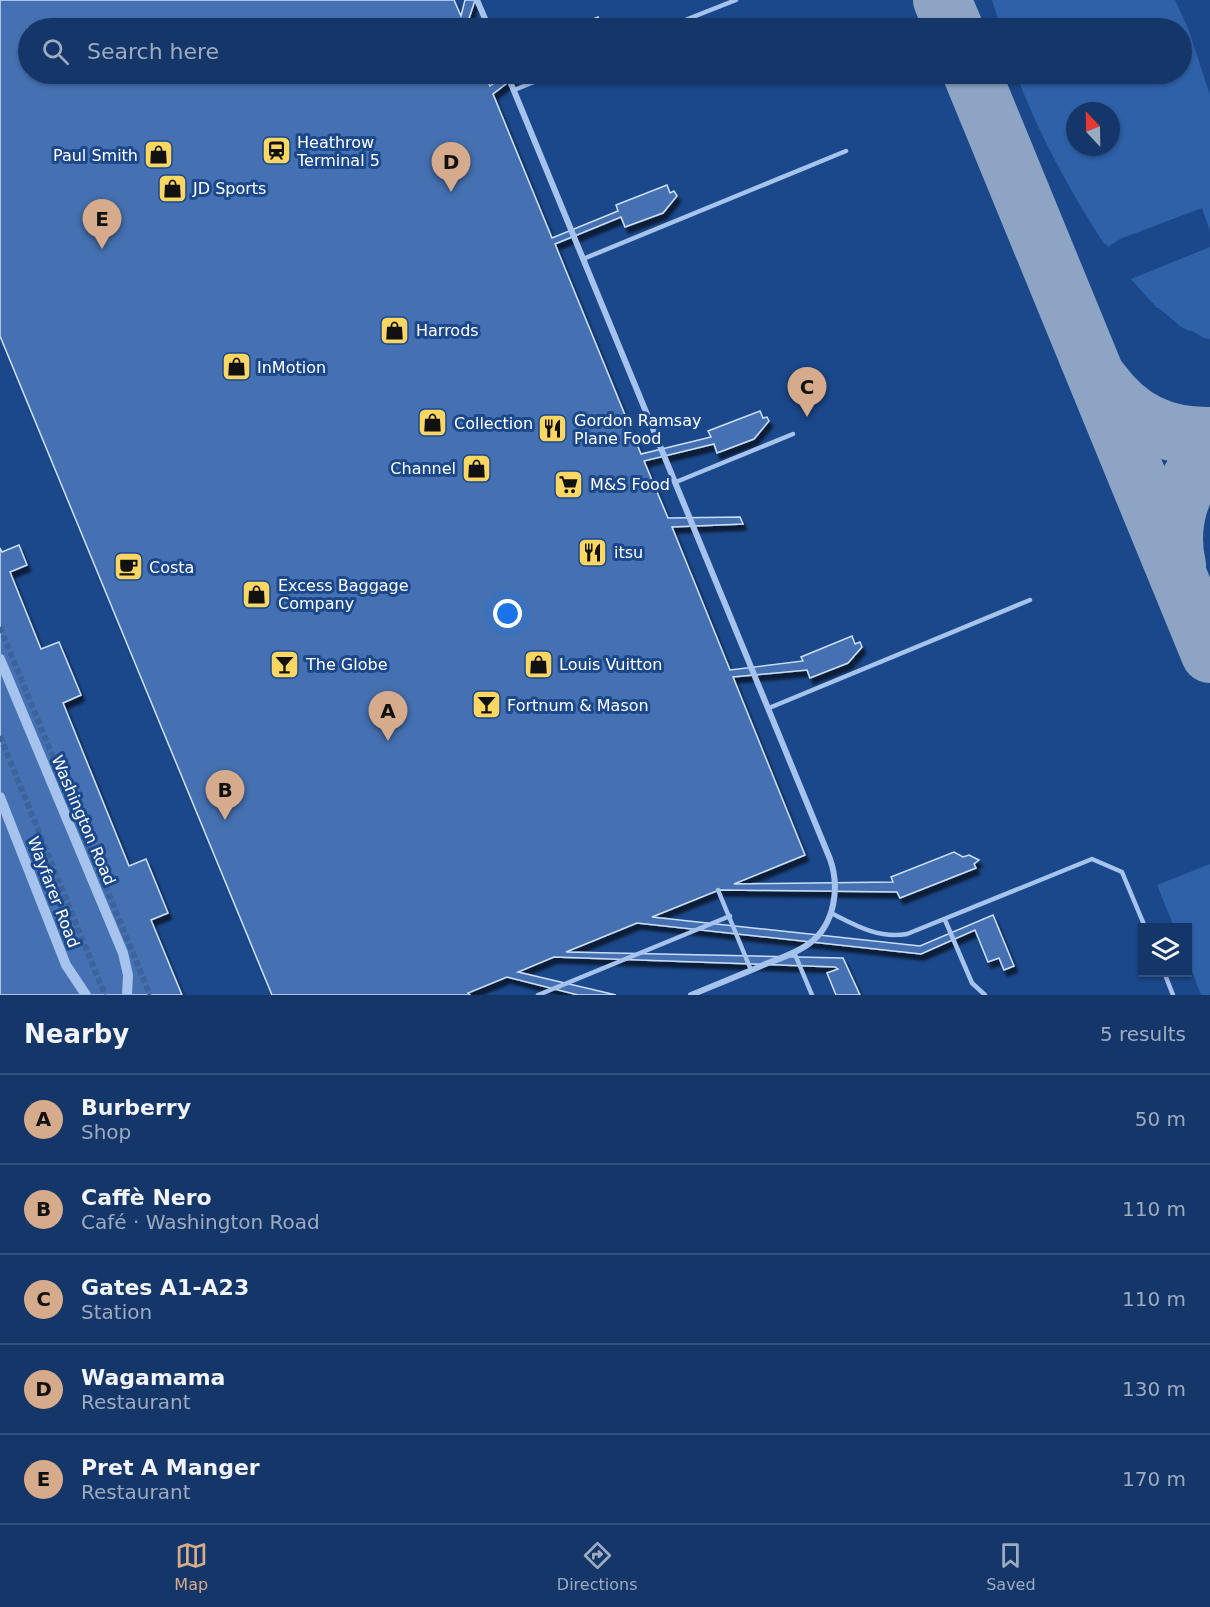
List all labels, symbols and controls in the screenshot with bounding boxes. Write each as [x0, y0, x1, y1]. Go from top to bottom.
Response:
search box [18, 18, 1192, 84]
icon: search [39, 35, 72, 68]
text: Search here [87, 39, 219, 64]
north arrow [1066, 102, 1120, 156]
place label: Heathrow Terminal 5 [296, 133, 380, 170]
station icon: Heathrow Terminal 5 [260, 135, 292, 167]
shop icon: Paul Smith [143, 139, 175, 171]
pin: D [432, 142, 470, 192]
place label: Paul Smith [53, 146, 138, 165]
shop icon: JD Sports [156, 172, 188, 204]
place label: JD Sports [192, 179, 266, 198]
pin: E [82, 200, 122, 249]
shop icon: Harrods [379, 314, 411, 346]
place label: Harrods [416, 321, 479, 340]
shop icon: InMotion [220, 351, 252, 383]
place label: InMotion [257, 358, 326, 377]
pin: C [788, 368, 826, 417]
shop icon: Collection [417, 407, 449, 439]
place label: Gordon Ramsay Plane Food [574, 411, 701, 448]
restaurant icon: Gordon Ramsay Plane Food [537, 413, 569, 445]
place label: Collection [454, 414, 533, 433]
shop icon: Channel [461, 452, 493, 484]
place label: Channel [390, 459, 456, 478]
supermarket icon: M&S Food [553, 468, 585, 500]
place label: M&S Food [590, 475, 670, 494]
restaurant icon: itsu [577, 536, 609, 568]
place label: itsu [614, 543, 643, 562]
cafe icon: Costa [112, 551, 144, 583]
place label: Costa [149, 558, 194, 577]
place label: Excess Baggage Company [278, 576, 409, 613]
shop icon: Excess Baggage Company [241, 578, 273, 610]
your location [493, 599, 522, 628]
bar icon: The Globe [269, 648, 301, 680]
shop icon: Louis Vuitton [522, 648, 554, 680]
place label: The Globe [305, 655, 387, 674]
place label: Louis Vuitton [559, 655, 662, 674]
bar icon: Fortnum & Mason [470, 689, 502, 721]
pin: A [368, 692, 408, 741]
place label: Fortnum & Mason [507, 696, 649, 715]
street label: Washington Road [48, 752, 119, 888]
pin: B [206, 770, 244, 820]
street label: Wayfarer Road [24, 834, 83, 950]
map controls [1138, 923, 1192, 977]
button: layers [1138, 923, 1192, 977]
text: Nearby [24, 1019, 129, 1049]
text: 5 results [1100, 1022, 1186, 1046]
text: Burberry [81, 1095, 191, 1120]
text: A [36, 1107, 51, 1131]
text: 50 m [1135, 1107, 1186, 1131]
text: Shop [81, 1120, 131, 1144]
text: Caffè Nero [81, 1185, 212, 1210]
text: B [36, 1197, 51, 1221]
text: 110 m [1122, 1197, 1186, 1221]
text: Café · Washington Road [81, 1210, 320, 1234]
text: Gates A1-A23 [81, 1275, 249, 1300]
text: C [36, 1287, 51, 1311]
text: 110 m [1122, 1287, 1186, 1311]
text: Station [81, 1300, 152, 1324]
text: Wagamama [81, 1365, 225, 1390]
text: D [35, 1377, 52, 1401]
text: 130 m [1122, 1377, 1186, 1401]
text: Restaurant [81, 1390, 191, 1414]
text: Pret A Manger [81, 1455, 260, 1480]
text: E [37, 1467, 50, 1491]
text: 170 m [1122, 1467, 1186, 1491]
text: Restaurant [81, 1480, 191, 1504]
tab: Map [174, 1539, 208, 1594]
tab: Directions [557, 1539, 637, 1594]
tab: Saved [986, 1539, 1036, 1594]

